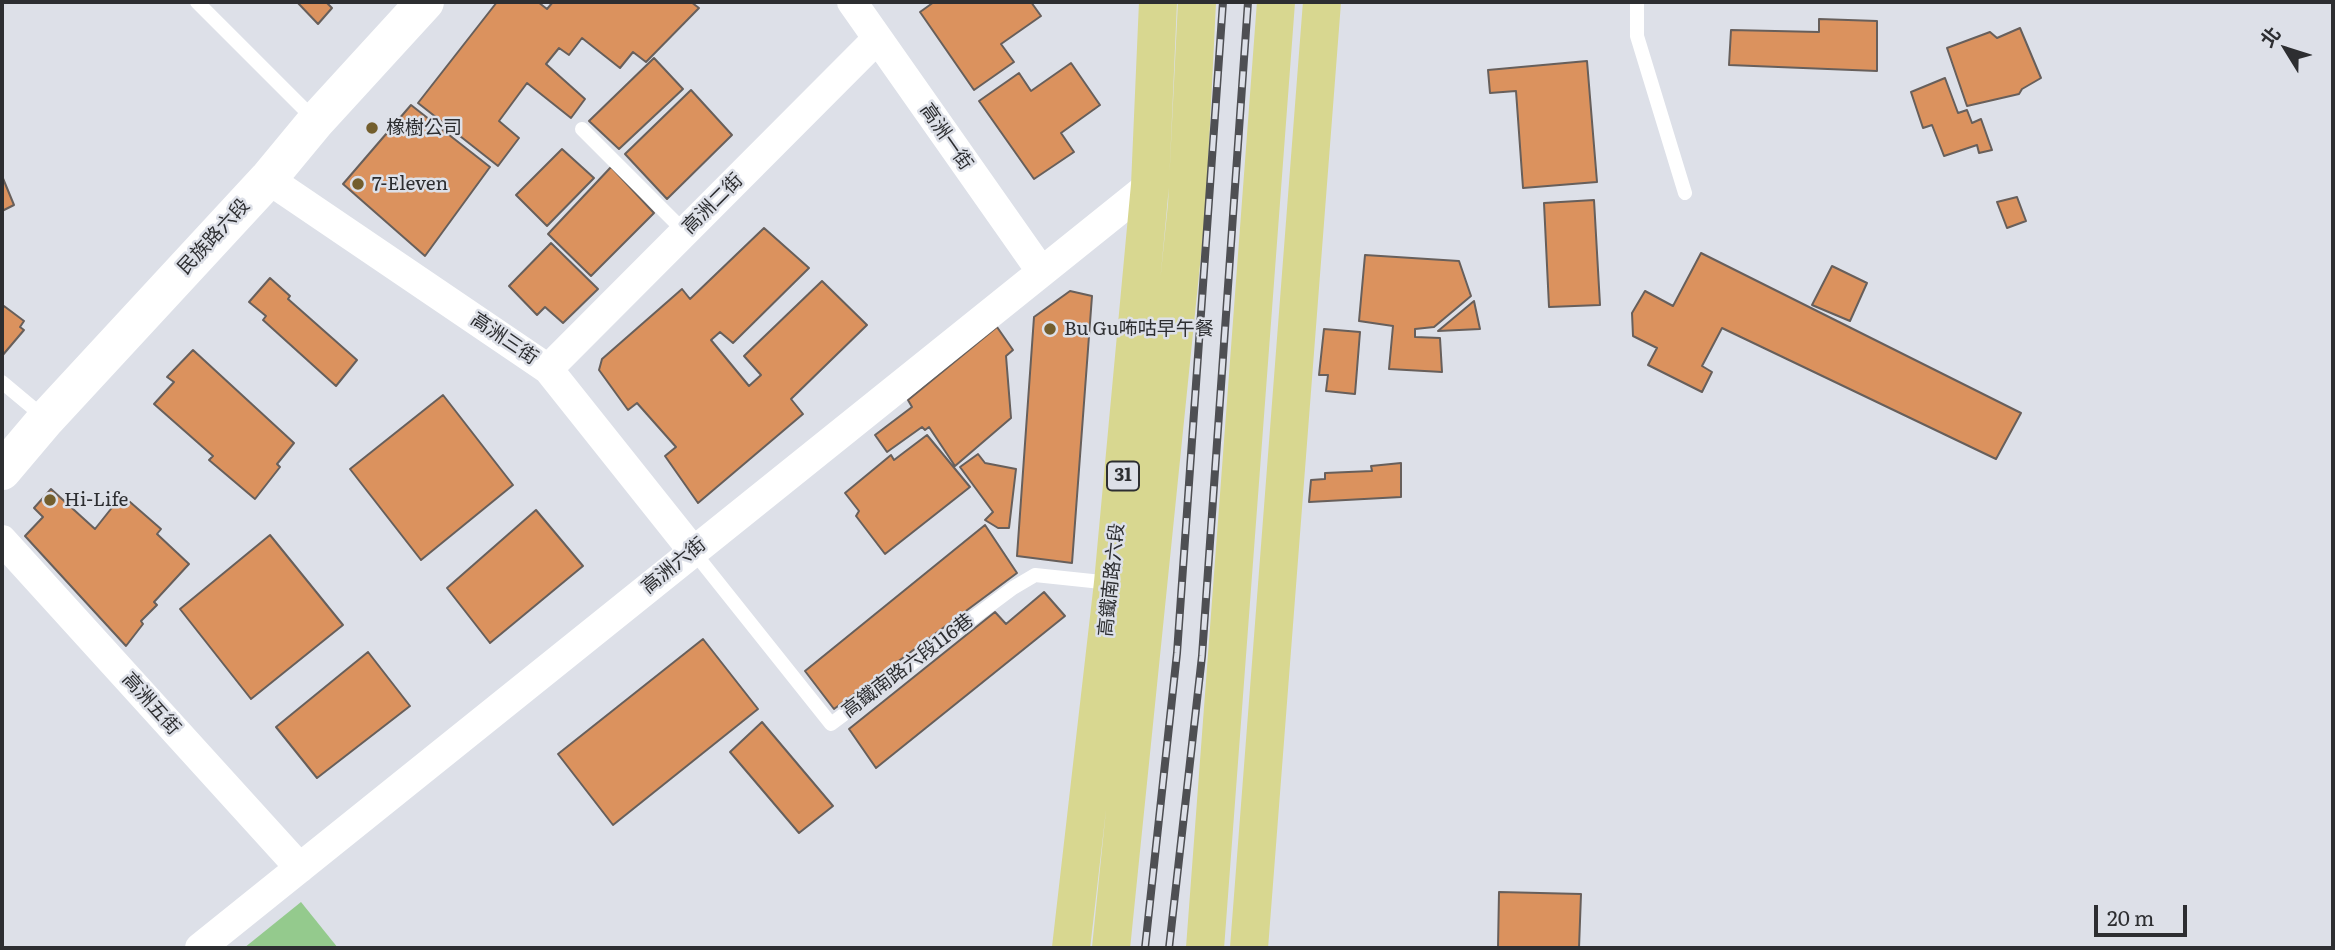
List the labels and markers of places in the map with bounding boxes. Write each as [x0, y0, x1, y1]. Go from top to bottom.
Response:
place label: 橡樹公司 [386, 117, 462, 139]
marker: 橡樹公司 [364, 120, 380, 136]
place label: 7-Eleven [372, 173, 448, 195]
marker: 7-Eleven [350, 176, 366, 192]
place label: Bu Gu咘咕早午餐 [1064, 318, 1214, 340]
marker: Bu Gu咘咕早午餐 [1042, 321, 1058, 337]
place label: Hi-Life [64, 489, 128, 511]
marker: Hi-Life [42, 492, 58, 508]

